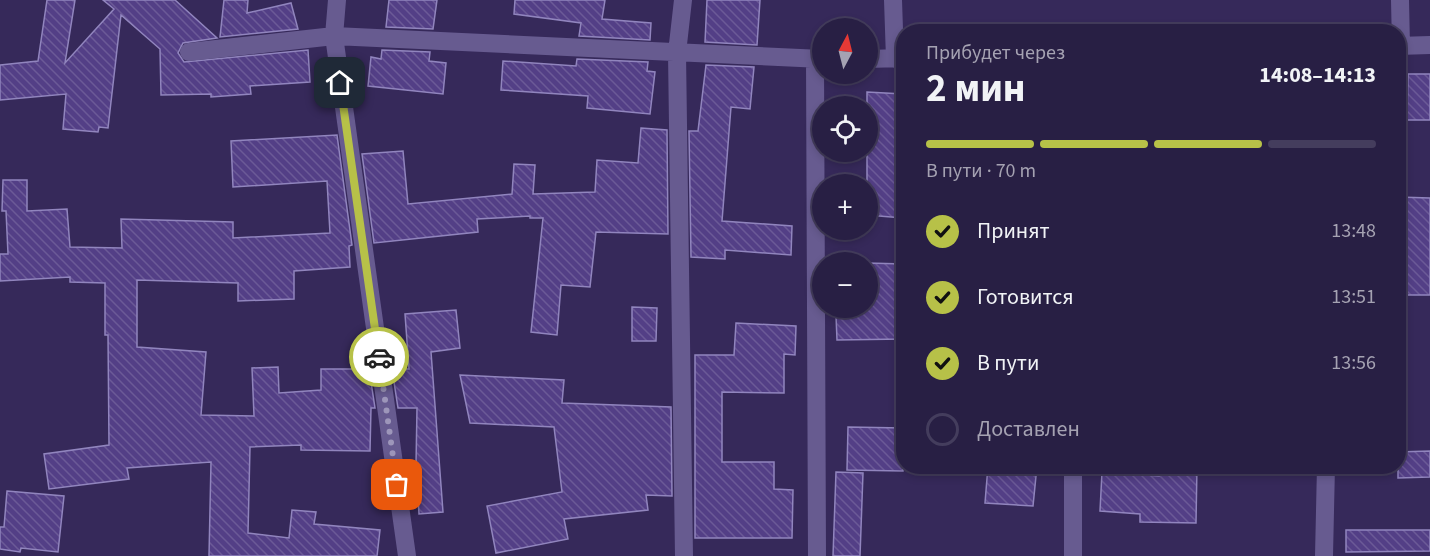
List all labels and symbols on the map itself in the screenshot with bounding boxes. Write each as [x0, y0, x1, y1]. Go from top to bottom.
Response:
north arrow [812, 18, 878, 84]
pin [314, 57, 365, 108]
courier [349, 327, 409, 387]
pin [371, 459, 422, 510]

